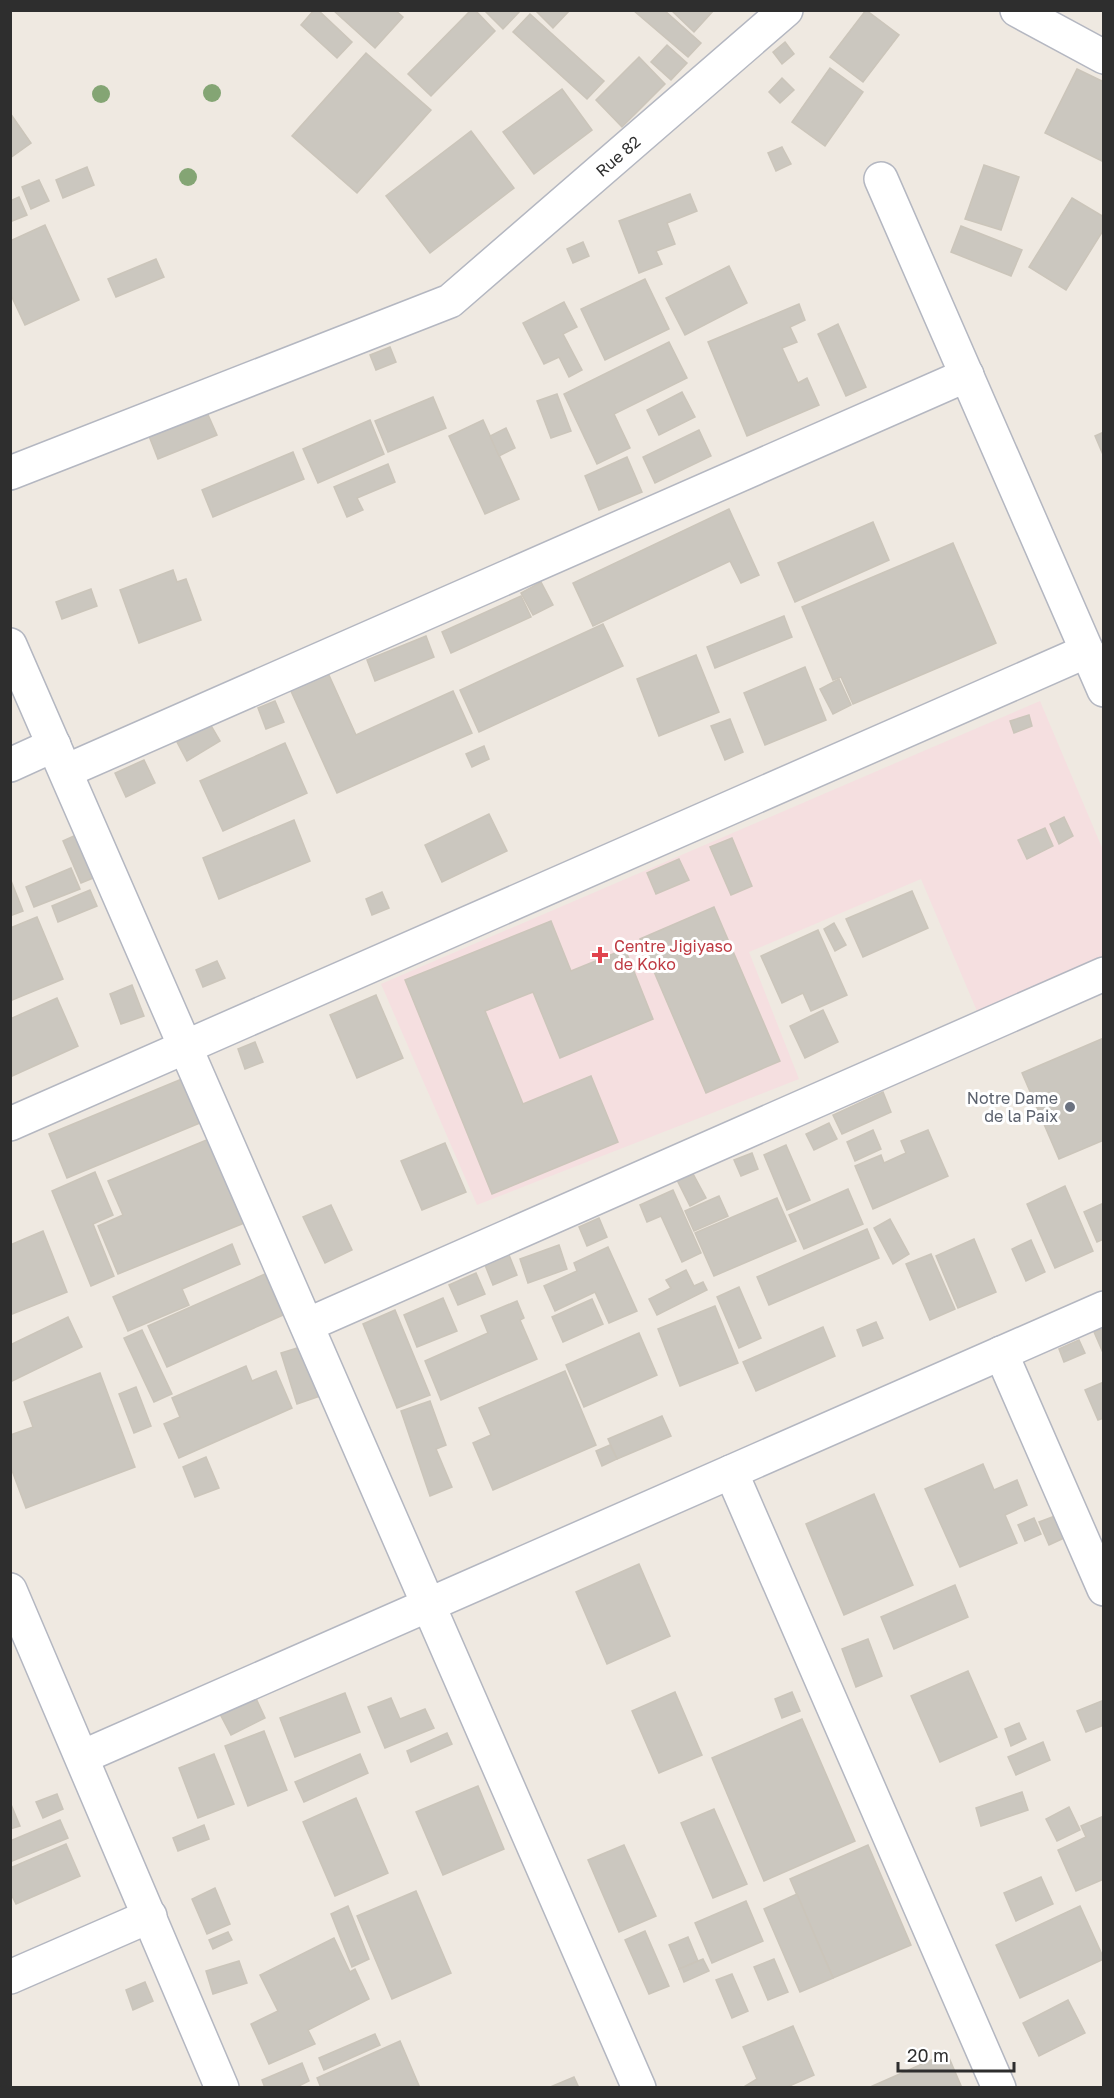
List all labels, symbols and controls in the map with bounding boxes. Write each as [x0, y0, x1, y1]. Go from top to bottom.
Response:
street label: Rue 82 [592, 131, 644, 181]
place label: Centre Jigiyaso de Koko [614, 936, 733, 974]
marker: Centre Jigiyaso de Koko [591, 946, 609, 964]
place label: Notre Dame de la Paix [967, 1088, 1058, 1126]
marker: Notre Dame de la Paix [1063, 1100, 1077, 1114]
scale bar [898, 2035, 1014, 2073]
text: 20 m [907, 2044, 949, 2066]

